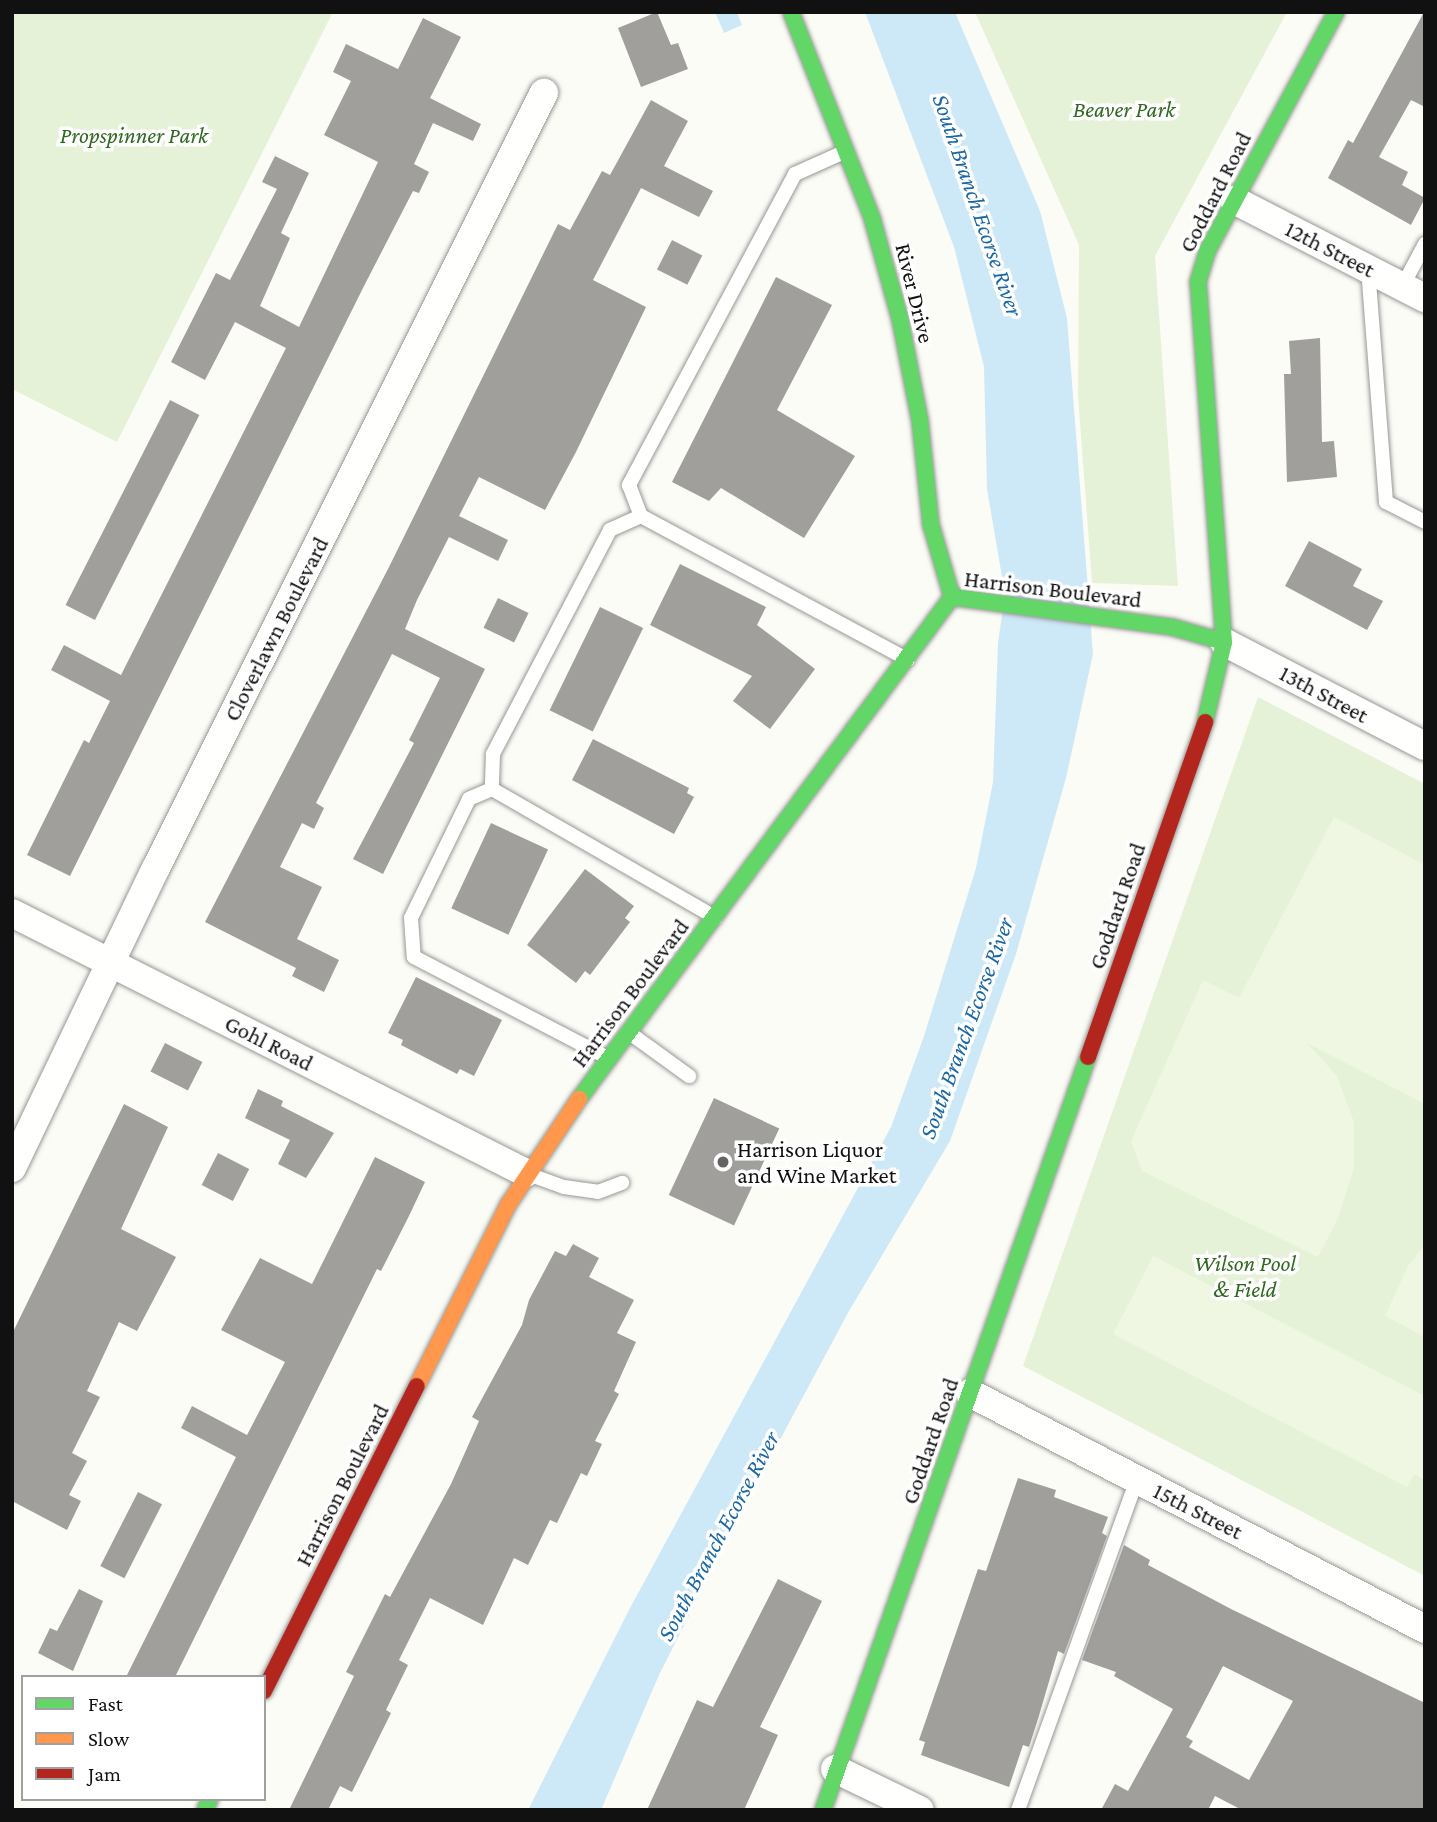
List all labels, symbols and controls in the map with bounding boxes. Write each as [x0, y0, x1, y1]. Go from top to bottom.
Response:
water label: South Branch Ecorse River [926, 90, 1030, 320]
park label: Beaver Park [1073, 95, 1175, 123]
park label: Propspinner Park [60, 121, 208, 149]
street label: Goddard Road [1173, 127, 1257, 257]
street label: 12th Street [1281, 215, 1379, 283]
street label: River Drive [889, 240, 941, 346]
street label: Cloverlawn Boulevard [218, 532, 334, 726]
street label: Harrison Boulevard [963, 564, 1143, 614]
street label: 13th Street [1275, 659, 1373, 729]
street label: Goddard Road [1083, 839, 1151, 973]
street label: Harrison Boulevard [565, 913, 695, 1073]
water label: South Branch Ecorse River [913, 913, 1019, 1143]
street label: Gohl Road [220, 1009, 318, 1077]
place label: Harrison Liquor and Wine Market [737, 1135, 896, 1189]
marker: Harrison Liquor and Wine Market [715, 1154, 731, 1170]
park label: Wilson Pool & Field [1194, 1249, 1296, 1303]
street label: Goddard Road [896, 1374, 964, 1508]
street label: Harrison Boulevard [289, 1399, 395, 1571]
water label: South Branch Ecorse River [651, 1426, 785, 1646]
street label: 15th Street [1149, 1477, 1247, 1545]
legend [21, 1675, 266, 1801]
text: Fast [88, 1692, 123, 1716]
text: Slow [88, 1727, 129, 1751]
text: Jam [88, 1762, 121, 1786]

